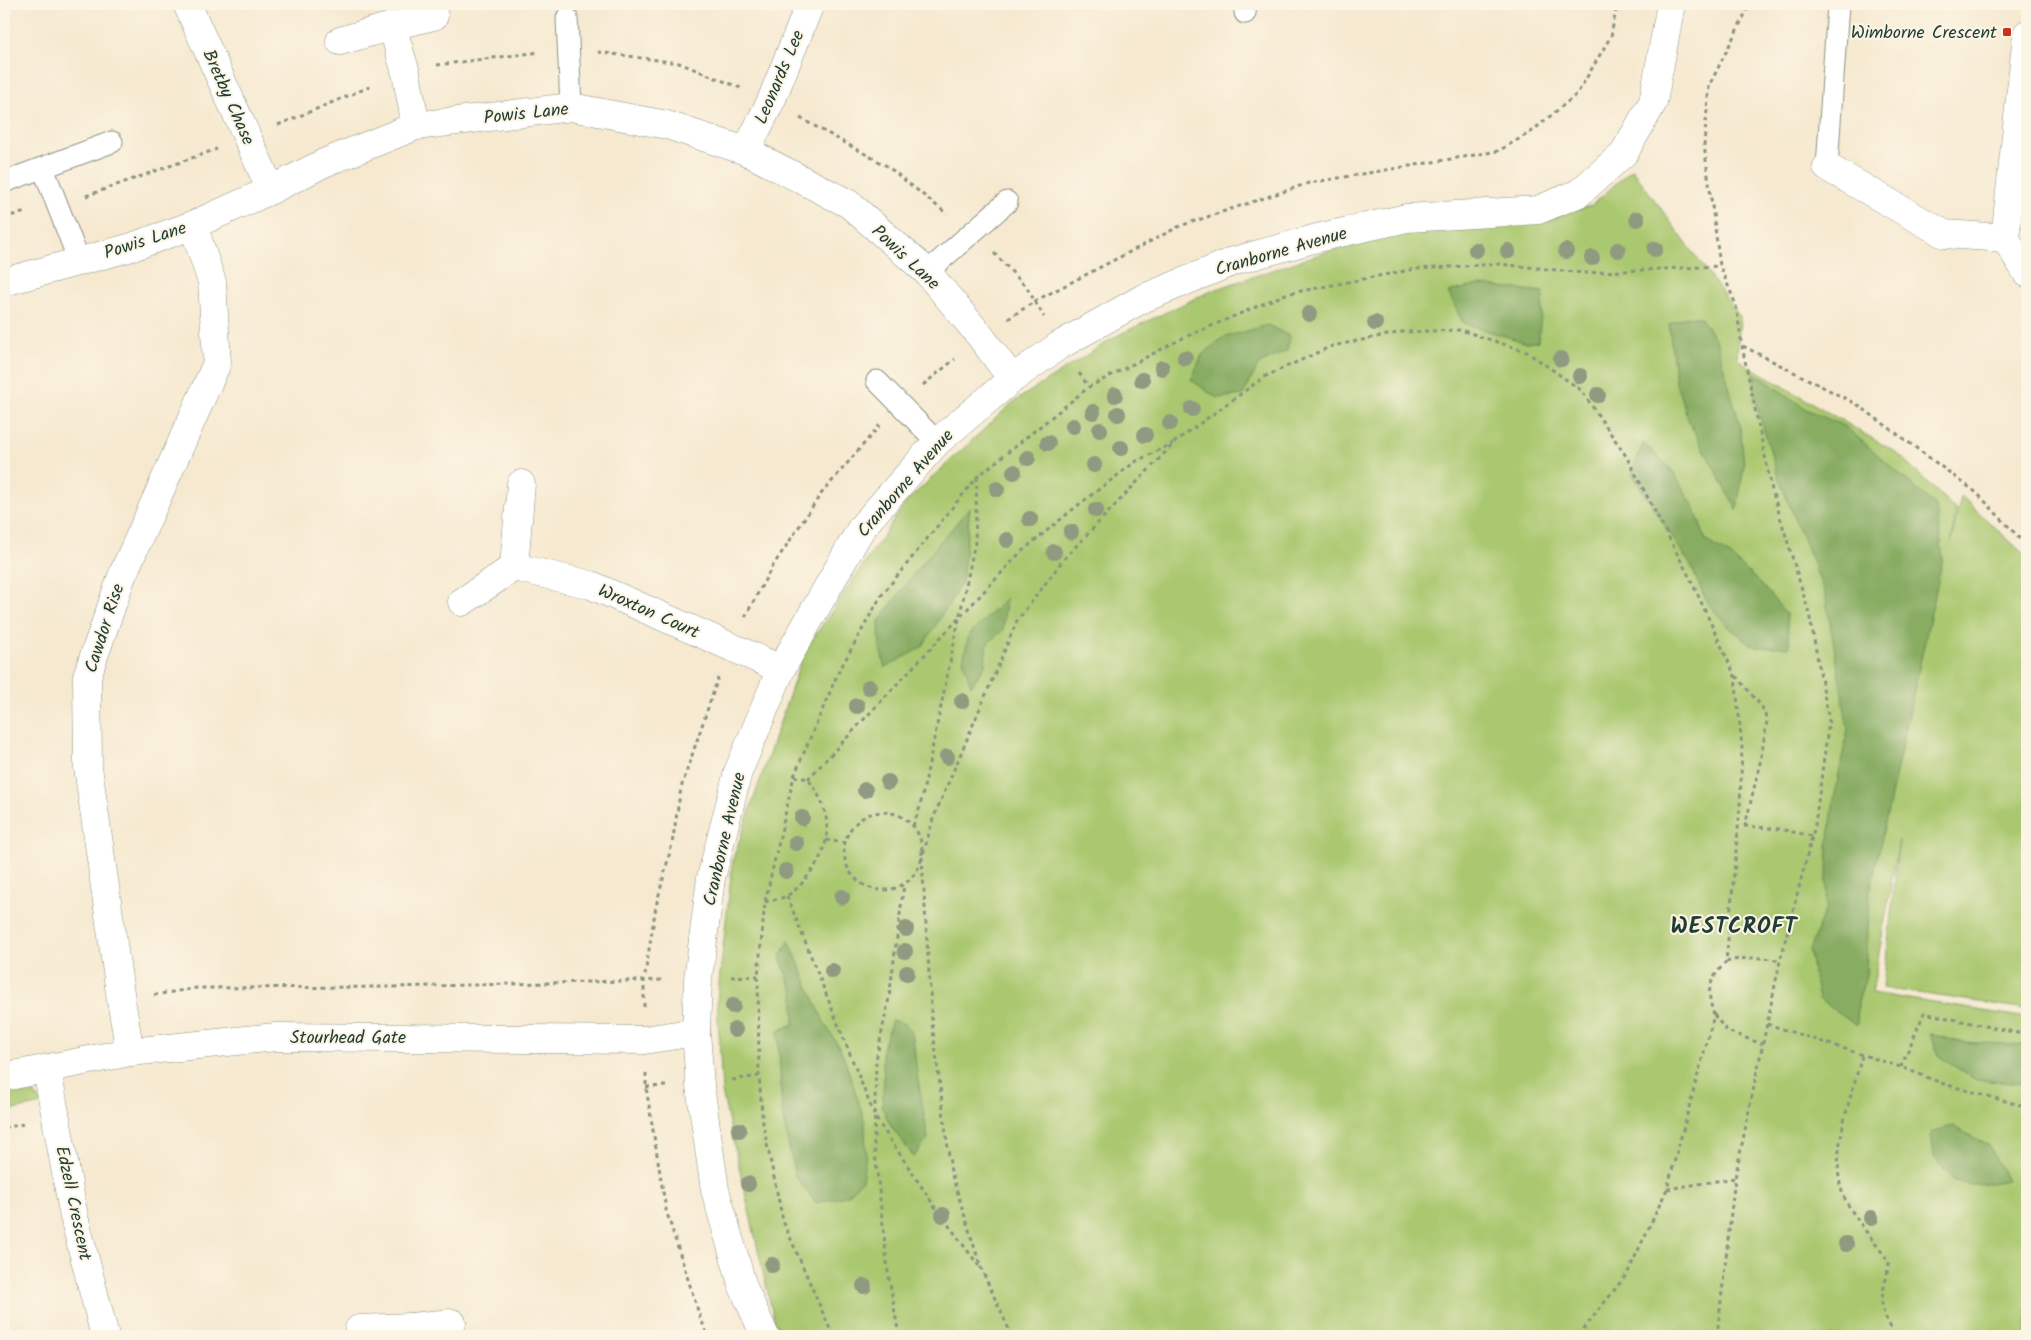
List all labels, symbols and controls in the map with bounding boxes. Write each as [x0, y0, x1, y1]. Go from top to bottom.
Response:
place label: Wimborne Crescent [1851, 19, 1998, 48]
street label: Leonards Lee [747, 26, 813, 129]
marker: Wimborne Crescent [2001, 26, 2013, 38]
street label: Bretby Chase [194, 45, 262, 150]
street label: Powis Lane [482, 96, 570, 133]
street label: Powis Lane [100, 214, 190, 268]
street label: Powis Lane [864, 218, 946, 298]
street label: Cranborne Avenue [1212, 220, 1351, 285]
street label: Cranborne Avenue [850, 423, 962, 545]
street label: Wroxton Court [593, 577, 705, 648]
street label: Cawdor Rise [77, 580, 133, 677]
street label: Cranborne Avenue [696, 770, 755, 909]
district label: WESTCROFT [1671, 910, 1798, 945]
street label: Stourhead Gate [290, 1024, 406, 1053]
street label: Edzell Crescent [46, 1143, 99, 1264]

